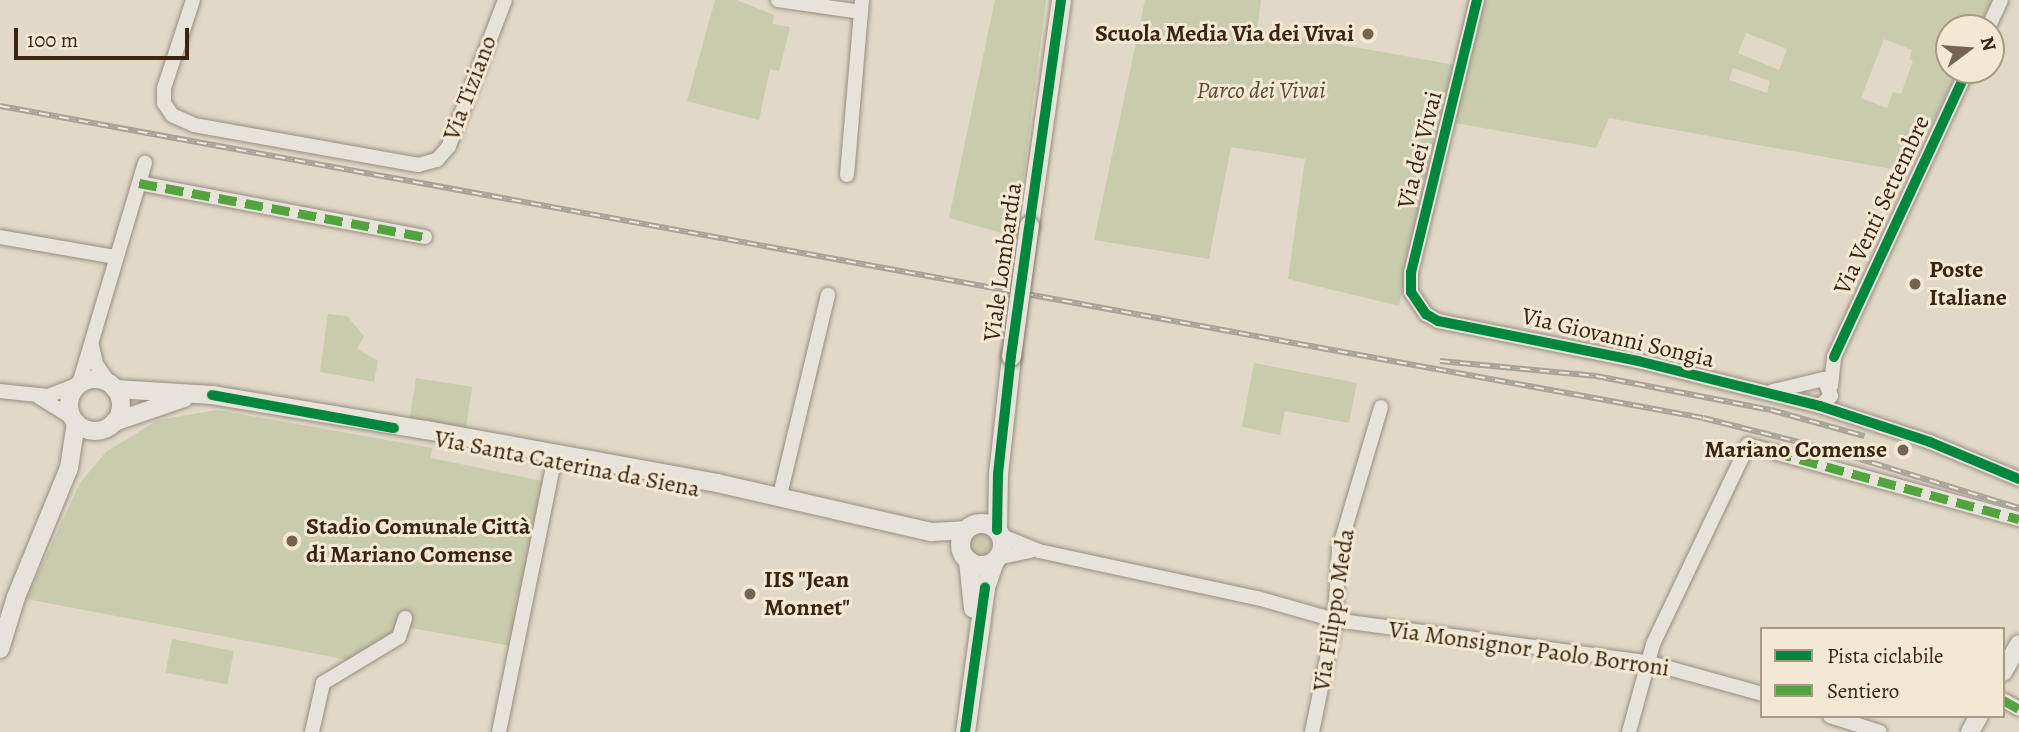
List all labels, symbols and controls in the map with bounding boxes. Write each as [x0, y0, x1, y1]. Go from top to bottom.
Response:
scale bar [18, 14, 192, 58]
north arrow [1935, 14, 2005, 84]
place label: Scuola Media Via dei Vivai [1095, 20, 1354, 48]
text: 100 m [27, 26, 78, 54]
marker: Scuola Media Via dei Vivai [1360, 26, 1376, 42]
street label: Via Tiziano [437, 32, 503, 144]
text: N [1974, 34, 2003, 54]
park label: Parco dei Vivai [1196, 77, 1326, 105]
street label: Via dei Vivai [1391, 88, 1449, 212]
street label: Via Venti Settembre [1828, 111, 1936, 299]
street label: Viale Lombardia [978, 181, 1028, 343]
place label: Poste Italiane [1929, 256, 2007, 312]
marker: Poste Italiane [1907, 276, 1923, 292]
street label: Via Giovanni Songia [1519, 302, 1717, 374]
street label: Via Santa Caterina da Siena [432, 424, 702, 504]
place label: Mariano Comense [1705, 436, 1887, 464]
marker: Mariano Comense [1893, 440, 1913, 460]
place label: Stadio Comunale Città di Mariano Comense [306, 513, 530, 569]
street label: Via Filippo Meda [1307, 527, 1361, 693]
marker: Stadio Comunale Città di Mariano Comense [284, 533, 300, 549]
place label: IIS "Jean Monnet" [764, 566, 850, 622]
marker: IIS "Jean Monnet" [742, 586, 758, 602]
street label: Via Monsignor Paolo Borroni [1387, 615, 1671, 683]
legend [1760, 627, 2005, 718]
text: Pista ciclabile [1827, 642, 1943, 670]
text: Sentiero [1827, 677, 1899, 705]

